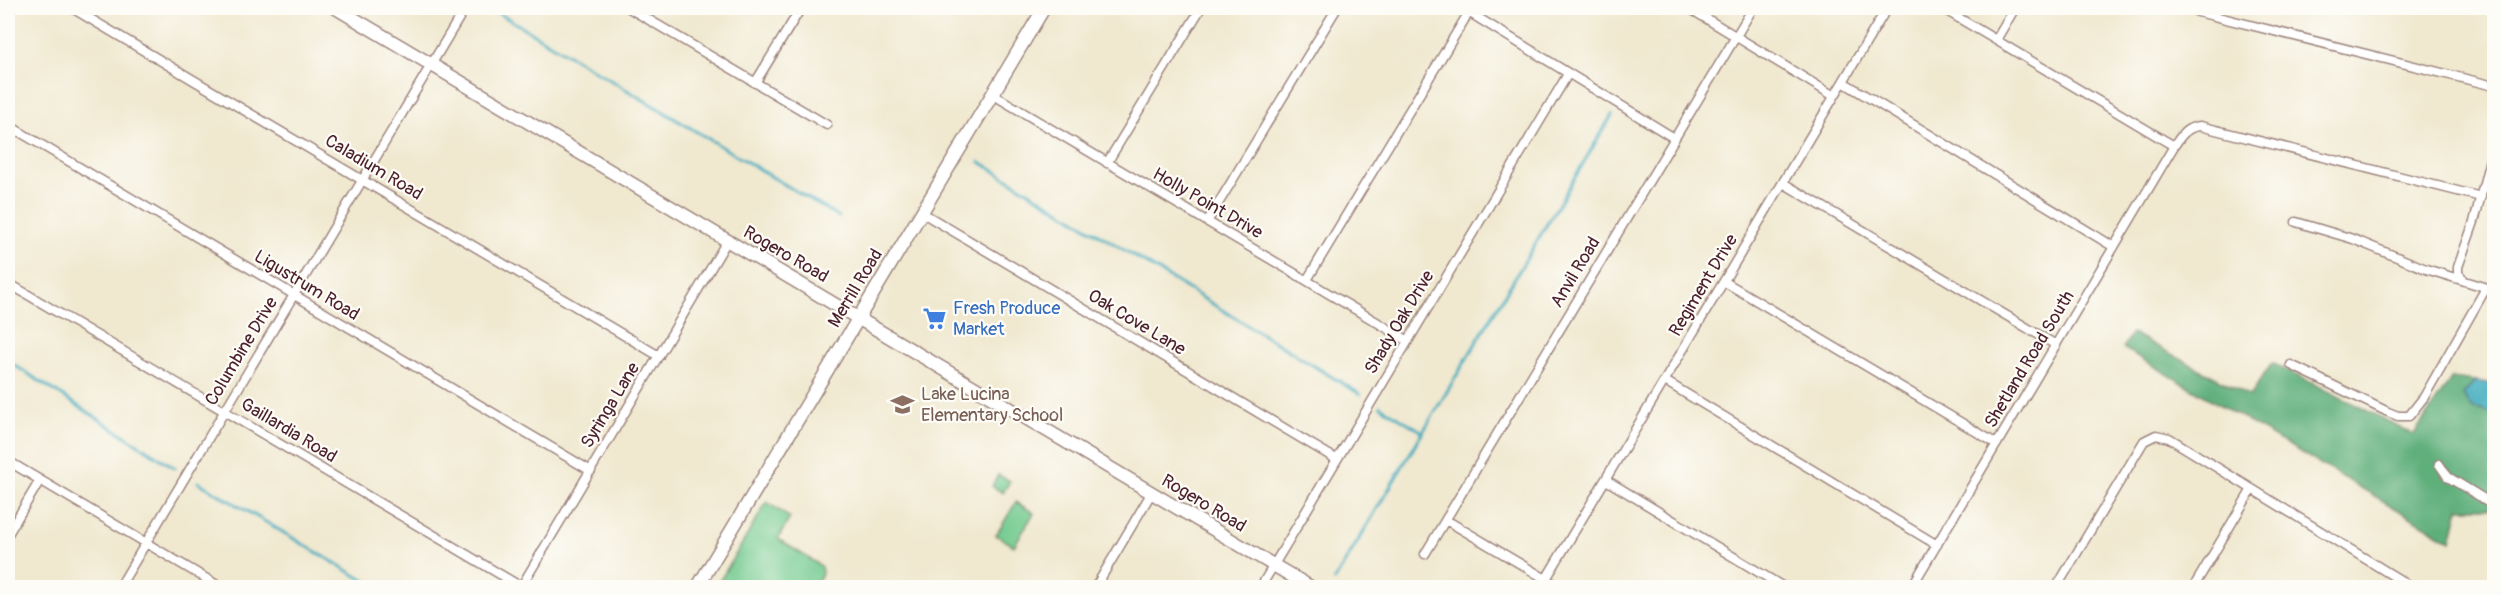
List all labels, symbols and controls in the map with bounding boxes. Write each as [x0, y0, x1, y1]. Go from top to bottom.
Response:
street label: Caladium Road [321, 129, 427, 206]
street label: Holly Point Drive [1149, 163, 1267, 244]
street label: Rogero Road [739, 221, 833, 288]
street label: Regiment Drive [1664, 230, 1743, 341]
street label: Anvil Road [1545, 233, 1606, 312]
street label: Ligustrum Road [250, 245, 364, 326]
street label: Merrill Road [823, 245, 888, 332]
street label: Shady Oak Drive [1359, 266, 1440, 378]
street label: Oak Cove Lane [1084, 284, 1190, 361]
street label: Shetland Road South [1979, 286, 2080, 432]
street label: Columbine Drive [200, 293, 283, 410]
place label: Fresh Produce Market [953, 297, 1061, 341]
supermarket icon: Fresh Produce Market [922, 305, 948, 331]
street label: Syringa Lane [576, 358, 645, 452]
place label: Lake Lucina Elementary School [921, 383, 1063, 427]
school or university icon: Lake Lucina Elementary School [890, 391, 916, 417]
street label: Gaillardia Road [236, 393, 341, 468]
street label: Rogero Road [1157, 469, 1250, 538]

